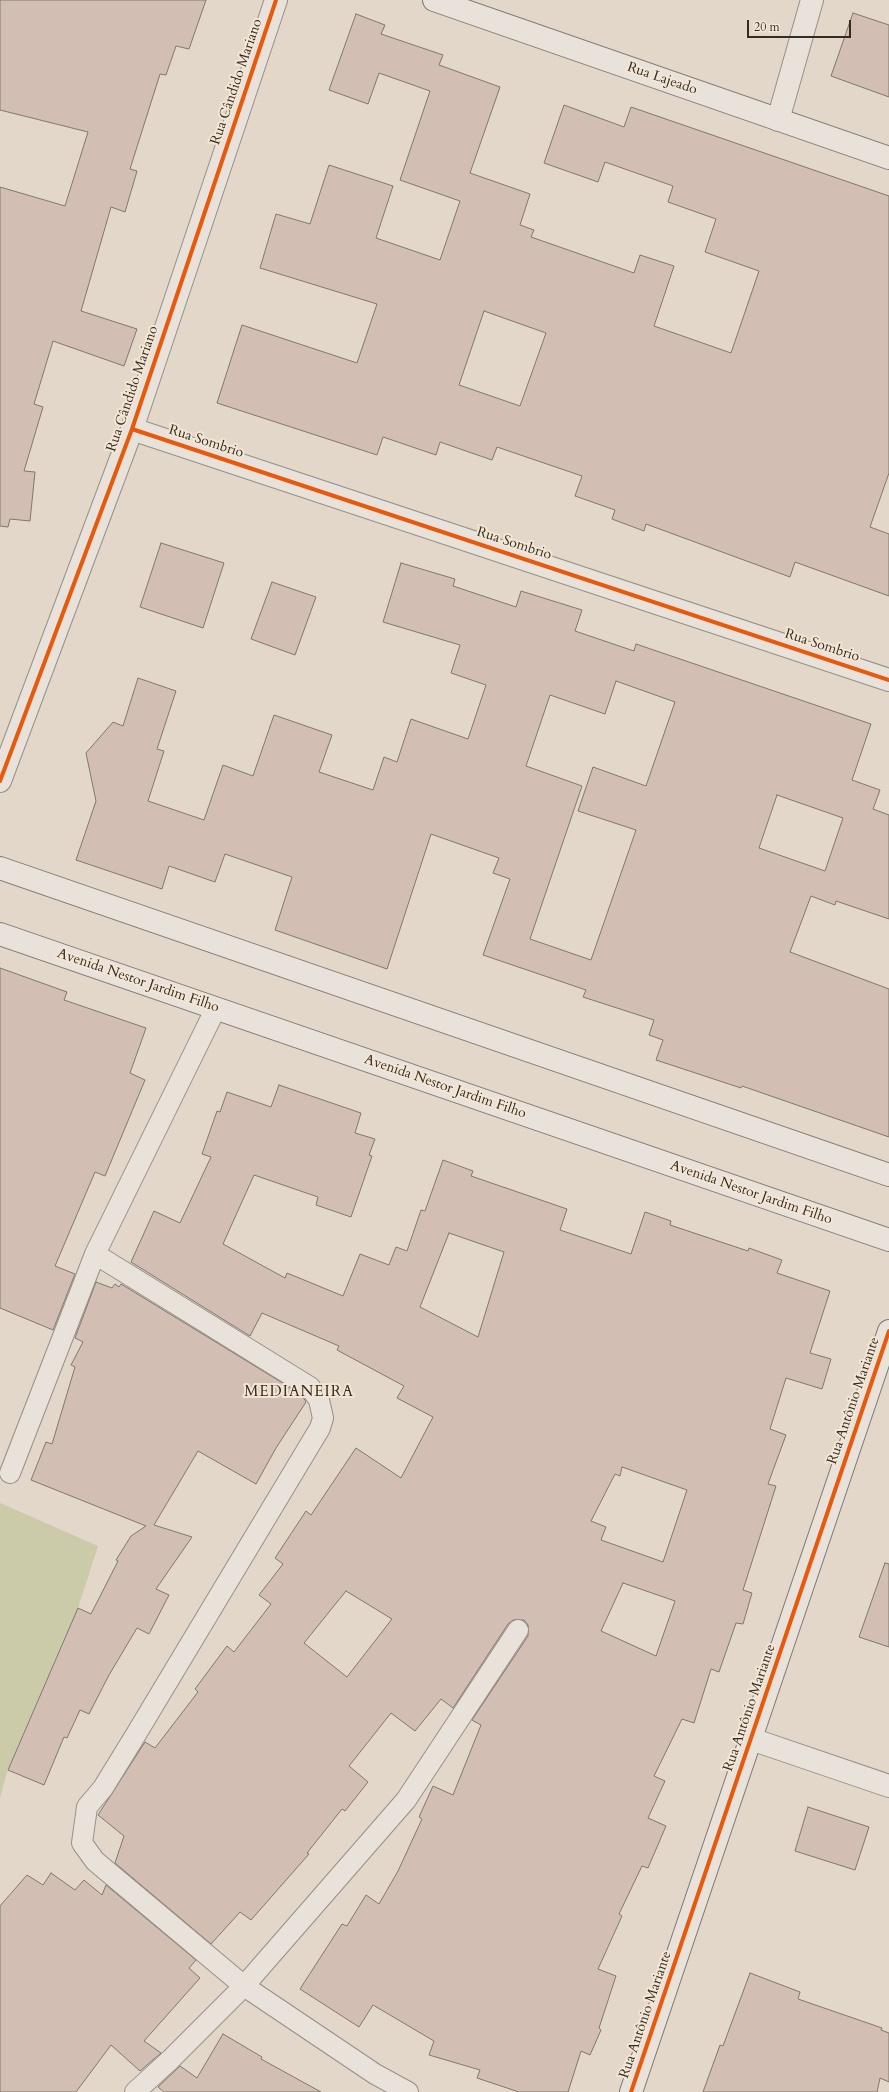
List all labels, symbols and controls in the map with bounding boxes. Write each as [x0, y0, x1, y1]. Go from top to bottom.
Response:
scale bar [749, 12, 853, 38]
street label: Rua Cândido Mariano [208, 17, 266, 147]
text: 20 m [754, 19, 780, 35]
street label: Rua Lajeado [625, 59, 699, 99]
street label: Rua Cândido Mariano [104, 324, 162, 454]
street label: Rua Sombrio [166, 422, 246, 462]
street label: Rua Sombrio [474, 524, 554, 564]
street label: Rua Sombrio [782, 626, 862, 666]
street label: Avenida Nestor Jardim Filho [55, 945, 221, 1017]
street label: Avenida Nestor Jardim Filho [362, 1051, 528, 1123]
street label: Avenida Nestor Jardim Filho [668, 1157, 834, 1229]
street label: Rua Antônio Mariante [824, 1335, 884, 1467]
district label: MEDIANEIRA [244, 1384, 354, 1402]
street label: Rua Antônio Mariante [720, 1642, 780, 1774]
street label: Rua Antônio Mariante [616, 1949, 676, 2081]

